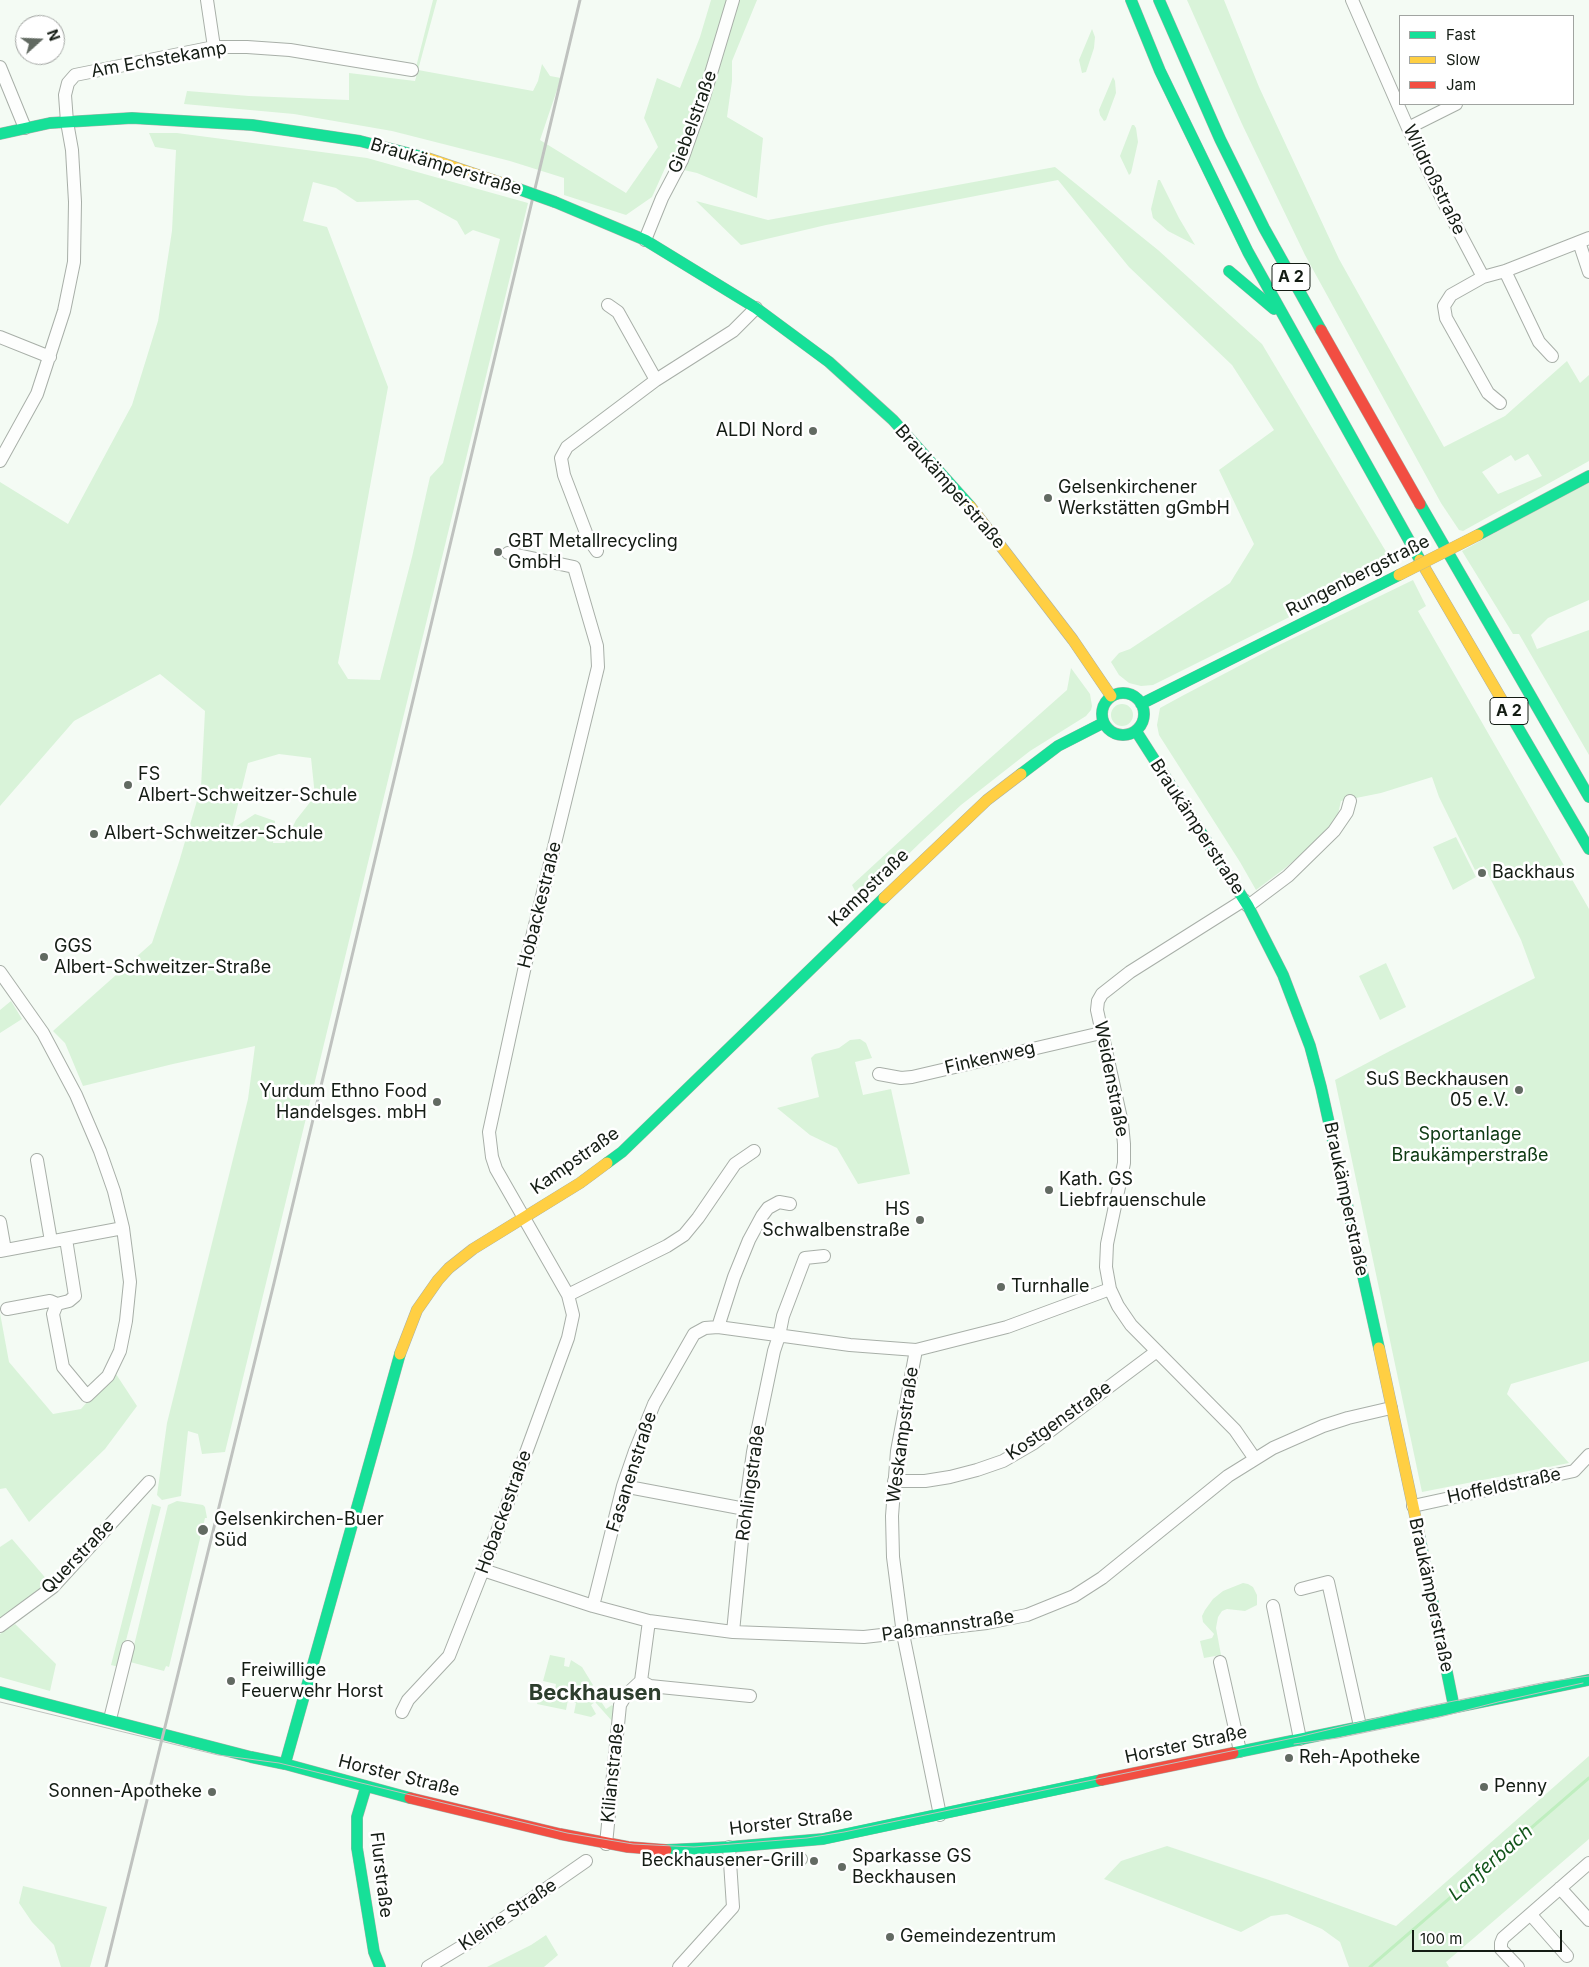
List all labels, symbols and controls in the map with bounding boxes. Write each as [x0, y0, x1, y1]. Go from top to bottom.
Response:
north arrow [15, 15, 65, 65]
legend [1399, 15, 1574, 105]
text: Fast [1446, 25, 1476, 44]
text: N [44, 27, 63, 43]
street label: Am Echstekamp [89, 37, 229, 83]
text: Slow [1446, 50, 1480, 69]
street label: Giebelstraße [664, 68, 722, 176]
text: Jam [1446, 75, 1476, 94]
street label: Wildroßstraße [1398, 121, 1470, 239]
street label: Braukämperstraße [368, 134, 524, 200]
road number: A 2 [1272, 264, 1310, 290]
place label: ALDI Nord [716, 420, 803, 442]
street label: Braukämperstraße [890, 421, 1010, 553]
marker: ALDI Nord [807, 425, 819, 437]
place label: Gelsenkirchener Werkstätten gGmbH [1058, 477, 1230, 520]
marker: Gelsenkirchener Werkstätten gGmbH [1042, 492, 1054, 504]
place label: GBT Metallrecycling GmbH [508, 531, 678, 574]
street label: Rungenbergstraße [1283, 531, 1433, 621]
marker: GBT Metallrecycling GmbH [492, 546, 504, 558]
road number: A 2 [1490, 698, 1528, 724]
street label: Braukämperstraße [1145, 755, 1249, 899]
place label: FS Albert-Schweitzer-Schule [138, 764, 357, 806]
marker: FS Albert-Schweitzer-Schule [122, 779, 134, 791]
place label: Albert-Schweitzer-Schule [104, 823, 323, 845]
marker: Albert-Schweitzer-Schule [88, 828, 100, 840]
street label: Hobackestraße [514, 840, 566, 970]
street label: Kampstraße [825, 845, 913, 931]
place label: Backhaus [1492, 862, 1575, 884]
marker: Backhaus [1476, 867, 1488, 879]
place label: GGS Albert-Schweitzer-Straße [54, 936, 271, 979]
marker: GGS Albert-Schweitzer-Straße [38, 951, 50, 963]
street label: Weidenstraße [1089, 1019, 1133, 1139]
street label: Finkenweg [943, 1037, 1037, 1079]
place label: SuS Beckhausen 05 e.V. [1366, 1069, 1509, 1112]
place label: Yurdum Ethno Food Handelsges. mbH [260, 1081, 427, 1124]
marker: SuS Beckhausen 05 e.V. [1513, 1084, 1525, 1096]
marker: Yurdum Ethno Food Handelsges. mbH [431, 1096, 443, 1108]
street label: Braukämperstraße [1319, 1120, 1373, 1278]
street label: Kampstraße [527, 1123, 623, 1199]
park label: Sportanlage Braukämperstraße [1391, 1124, 1549, 1166]
place label: Kath. GS Liebfrauenschule [1059, 1169, 1206, 1212]
marker: Kath. GS Liebfrauenschule [1043, 1184, 1055, 1196]
place label: HS Schwalbenstraße [762, 1199, 910, 1242]
marker: HS Schwalbenstraße [914, 1214, 926, 1226]
place label: Turnhalle [1011, 1276, 1090, 1298]
marker: Turnhalle [995, 1281, 1007, 1293]
street label: Weskampstraße [883, 1365, 923, 1505]
street label: Kostgenstraße [1002, 1377, 1116, 1465]
street label: Fasanenstraße [602, 1409, 662, 1535]
street label: Rohlingstraße [732, 1424, 770, 1542]
street label: Hobackestraße [472, 1447, 536, 1577]
street label: Hoffeldstraße [1445, 1463, 1563, 1509]
place label: Gelsenkirchen-Buer Süd [214, 1509, 384, 1552]
street label: Querstraße [37, 1515, 119, 1599]
street label: Braukämperstraße [1404, 1516, 1458, 1674]
marker: Gelsenkirchen-Buer Süd [196, 1523, 210, 1537]
street label: Paßmannstraße [880, 1606, 1016, 1646]
place label: Freiwillige Feuerwehr Horst [241, 1660, 383, 1702]
marker: Freiwillige Feuerwehr Horst [225, 1675, 237, 1687]
district label: Beckhausen [529, 1680, 661, 1706]
street label: Kilianstraße [597, 1722, 629, 1824]
street label: Horster Straße [1123, 1722, 1249, 1768]
place label: Reh-Apotheke [1299, 1747, 1420, 1769]
street label: Horster Straße [336, 1750, 462, 1802]
marker: Reh-Apotheke [1283, 1752, 1295, 1764]
place label: Penny [1494, 1776, 1547, 1798]
place label: Sonnen-Apotheke [48, 1781, 202, 1803]
marker: Penny [1478, 1781, 1490, 1793]
marker: Sonnen-Apotheke [206, 1786, 218, 1798]
street label: Horster Straße [728, 1804, 854, 1840]
water label: Lanferbach [1444, 1820, 1538, 1906]
street label: Flurstraße [365, 1831, 397, 1919]
place label: Sparkasse GS Beckhausen [852, 1846, 971, 1888]
place label: Beckhausener-Grill [641, 1850, 804, 1872]
marker: Beckhausener-Grill [808, 1855, 820, 1867]
marker: Sparkasse GS Beckhausen [836, 1861, 848, 1873]
street label: Kleine Straße [455, 1874, 561, 1956]
scale bar [1414, 1920, 1564, 1952]
place label: Gemeindezentrum [900, 1926, 1056, 1948]
text: 100 m [1420, 1929, 1462, 1948]
marker: Gemeindezentrum [884, 1931, 896, 1943]

